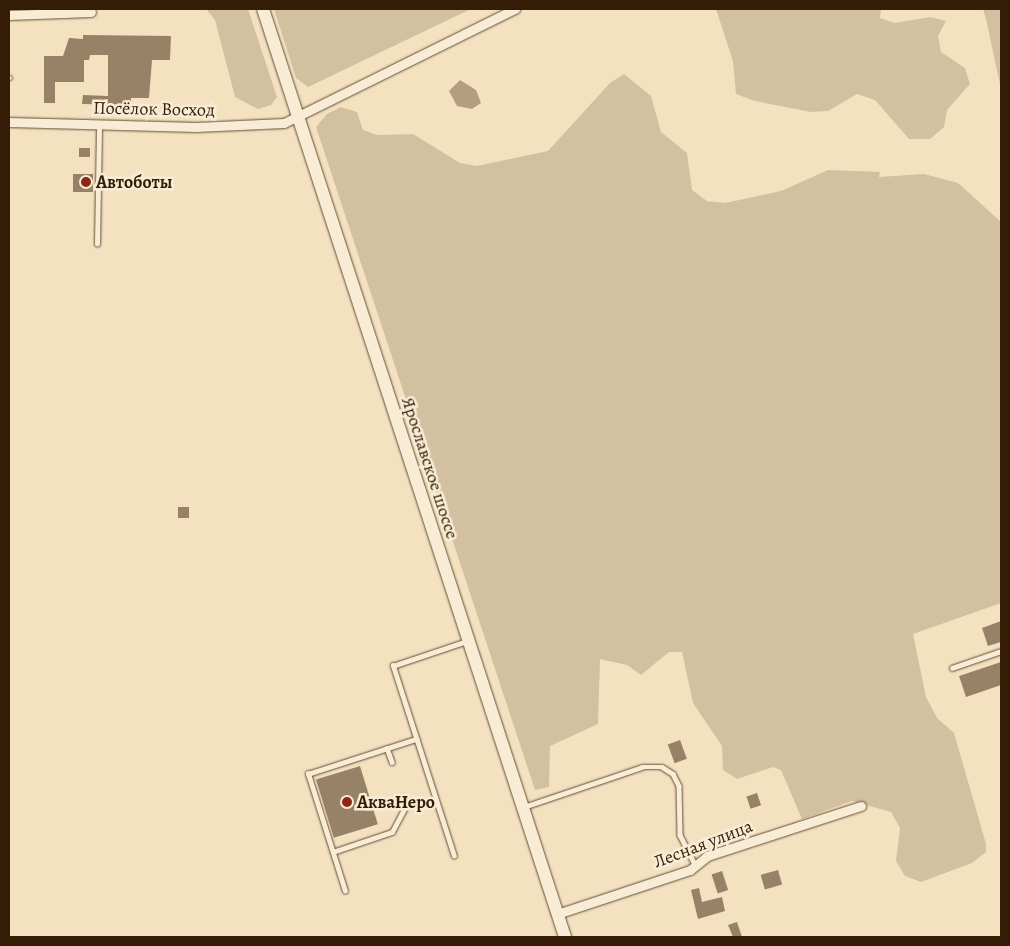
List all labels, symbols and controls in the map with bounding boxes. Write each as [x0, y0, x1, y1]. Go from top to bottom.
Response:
street label: Посёлок Восход [93, 97, 215, 121]
place label: Автоботы [96, 171, 173, 193]
marker: Автоботы [80, 176, 92, 188]
street label: Ярославское шоссе [397, 394, 463, 542]
place label: АкваНеро [357, 791, 435, 813]
marker: АкваНеро [341, 796, 353, 808]
street label: Лесная улица [650, 815, 756, 873]

